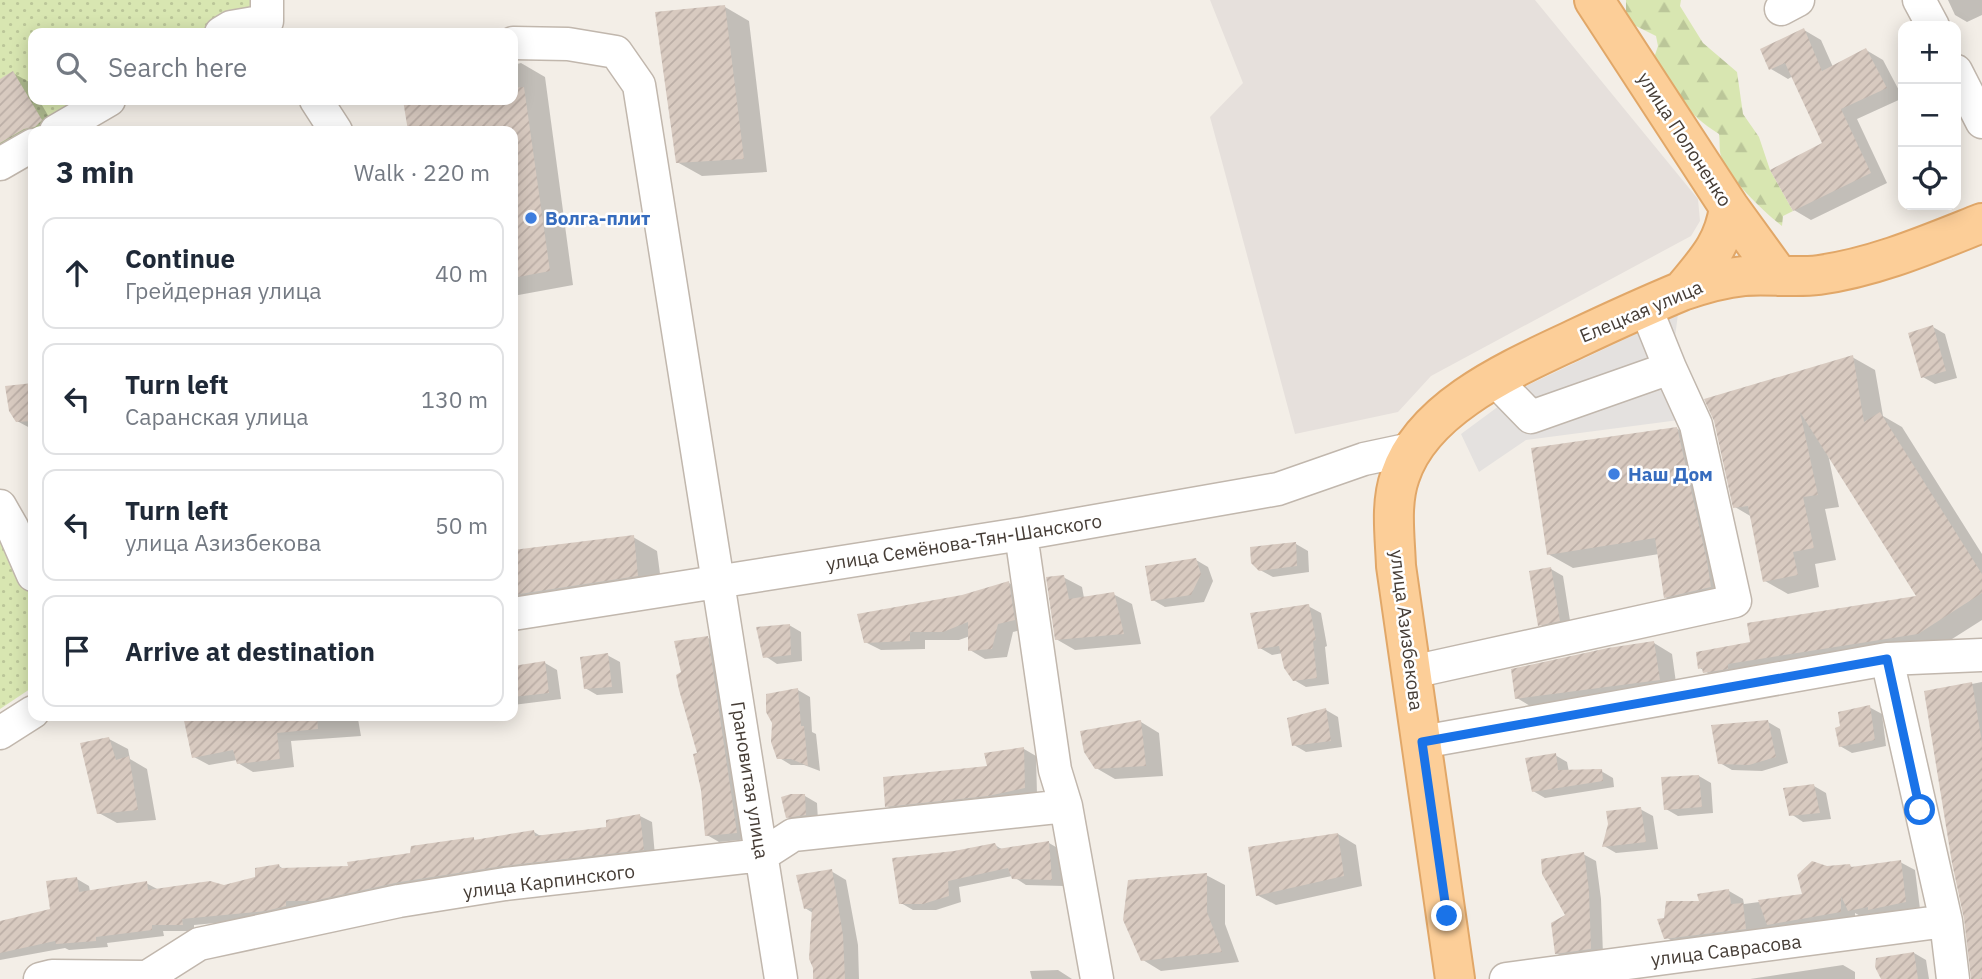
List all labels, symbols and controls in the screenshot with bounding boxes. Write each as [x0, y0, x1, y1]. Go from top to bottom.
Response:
map controls [1898, 21, 1961, 210]
button: + [1898, 21, 1961, 84]
search box [28, 28, 518, 105]
icon: search [52, 48, 90, 86]
text: Search here [108, 50, 247, 84]
street label: улица Полоненко [1633, 67, 1737, 211]
button: − [1898, 84, 1961, 147]
button: locate [1898, 147, 1961, 210]
text: 3 min [56, 152, 134, 191]
text: Walk · 220 m [354, 157, 490, 187]
place label: Волга-плит [545, 206, 650, 230]
marker: Волга-плит [523, 210, 539, 226]
text: Continue [125, 241, 235, 275]
icon: ahead [58, 254, 96, 292]
text: 40 m [435, 258, 488, 288]
street label: Елецкая улица [1576, 274, 1706, 348]
text: Грейдерная улица [125, 275, 322, 305]
text: Turn left [125, 367, 228, 401]
icon: left [58, 380, 96, 418]
text: 130 m [421, 384, 488, 414]
text: Саранская улица [125, 401, 308, 431]
place label: Наш Дом [1628, 462, 1713, 486]
marker: Наш Дом [1606, 466, 1622, 482]
text: Turn left [125, 493, 228, 527]
icon: left [58, 506, 96, 544]
street label: улица Семёнова-Тян-Шанского [824, 508, 1104, 576]
text: 50 m [435, 510, 488, 540]
text: улица Азизбекова [125, 527, 321, 557]
street label: улица Азизбекова [1385, 548, 1429, 712]
icon: arrive [58, 632, 96, 670]
text: Arrive at destination [125, 634, 375, 668]
street label: Грановитая улица [726, 699, 774, 861]
route start [1904, 794, 1935, 825]
street label: улица Карпинского [462, 859, 636, 903]
route end [1431, 900, 1462, 931]
street label: улица Саврасова [1649, 929, 1803, 971]

